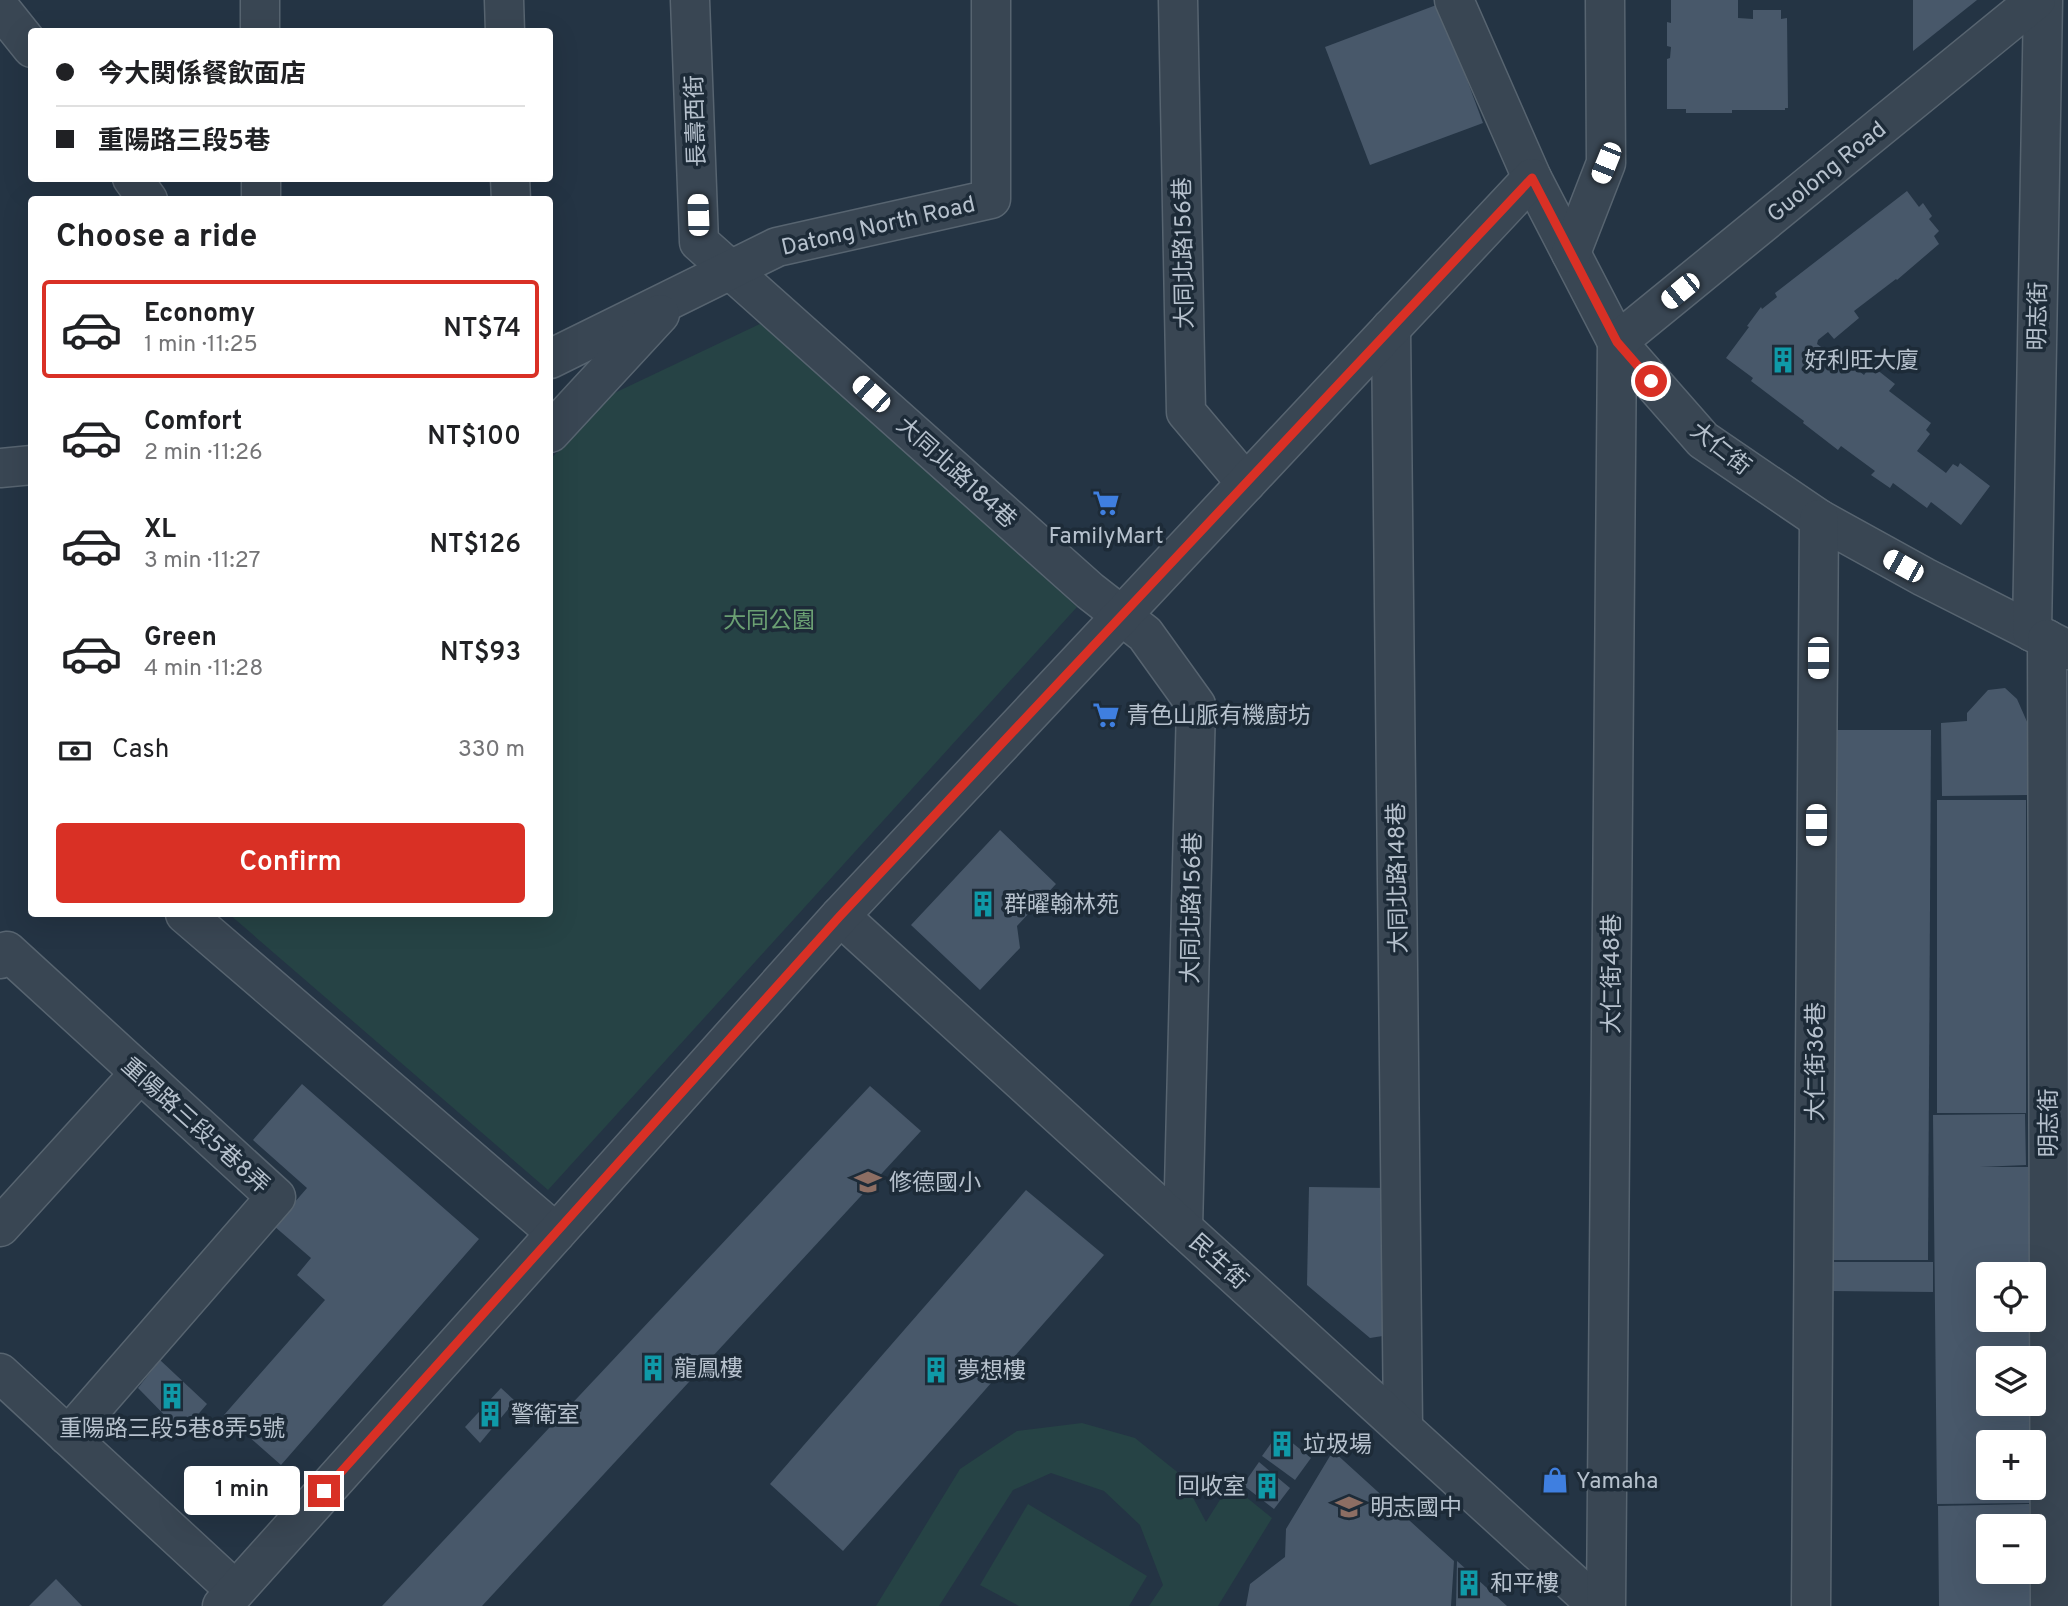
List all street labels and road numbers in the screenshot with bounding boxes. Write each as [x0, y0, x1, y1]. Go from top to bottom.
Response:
street label: 長壽西街 [681, 74, 714, 167]
street label: Guolong Road [1762, 116, 1893, 230]
street label: 大同北路156巷 [1170, 177, 1201, 329]
street label: Datong North Road [779, 191, 978, 264]
street label: 明志街 [2024, 281, 2055, 351]
street label: 大同北路184巷 [889, 412, 1021, 535]
street label: 大仁街 [1683, 417, 1756, 483]
street label: 大同北路148巷 [1384, 802, 1415, 954]
street label: 大同北路156巷 [1178, 832, 1209, 984]
street label: 大仁街48巷 [1599, 914, 1628, 1034]
street label: 大仁街36巷 [1803, 1002, 1832, 1122]
street label: 重陽路三段5巷8弄 [114, 1053, 274, 1201]
street label: 明志街 [2036, 1089, 2065, 1158]
street label: 民生街 [1182, 1229, 1253, 1297]

